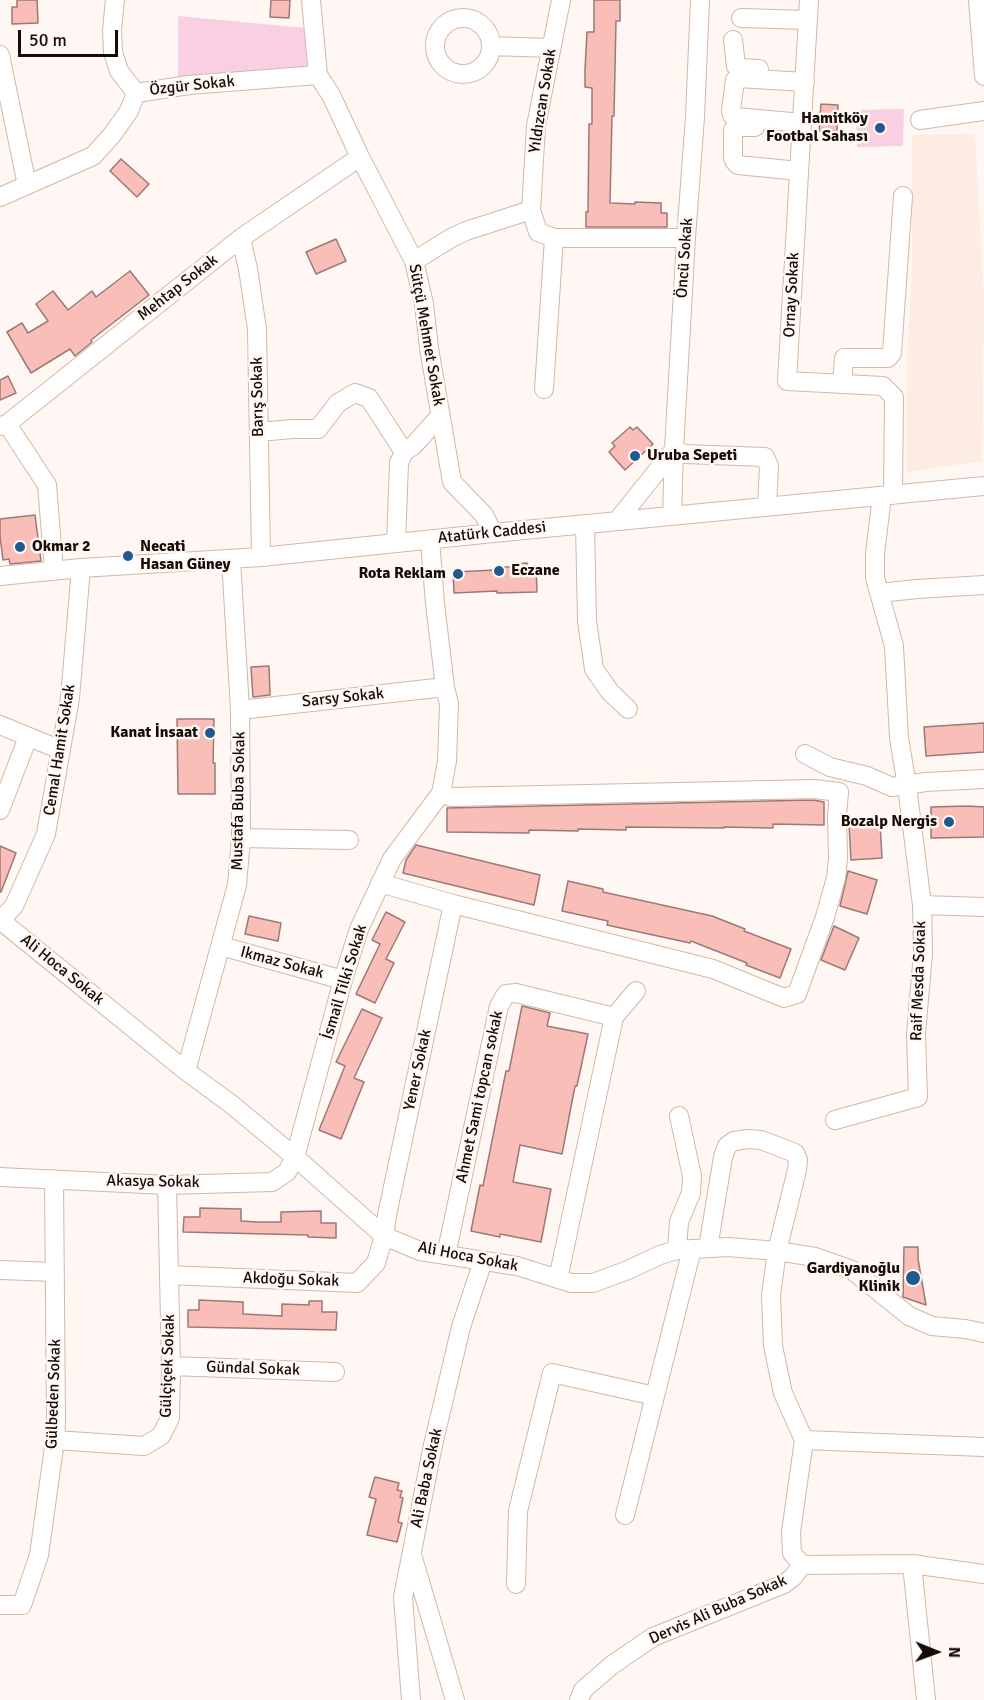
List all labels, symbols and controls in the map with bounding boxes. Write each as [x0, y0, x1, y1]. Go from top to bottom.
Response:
scale bar [21, 18, 122, 56]
text: 50 m [29, 29, 67, 51]
street label: Yıldızcan Sokak [525, 47, 561, 155]
street label: Özgür Sokak [149, 72, 235, 100]
place label: Hamitköy Footbal Sahası [766, 109, 868, 147]
marker: Hamitköy Footbal Sahası [873, 121, 887, 135]
street label: Öncü Sokak [673, 217, 697, 299]
street label: Mehtap Sokak [134, 251, 222, 325]
street label: Ornay Sokak [780, 252, 804, 338]
street label: Sütçü Mehmet Sokak [404, 263, 448, 407]
street label: Barış Sokak [248, 357, 268, 437]
place label: Uruba Sepeti [647, 446, 737, 466]
marker: Uruba Sepeti [628, 449, 642, 463]
street label: Atatürk Caddesi [437, 518, 547, 548]
place label: Okmar 2 [32, 537, 91, 557]
place label: Necati Hasan Güney [140, 537, 231, 575]
marker: Okmar 2 [13, 540, 27, 554]
marker: Necati Hasan Güney [121, 549, 135, 563]
place label: Eczane [511, 561, 560, 581]
place label: Rota Reklam [358, 564, 446, 584]
marker: Eczane [492, 564, 506, 578]
marker: Rota Reklam [451, 567, 465, 581]
street label: Cemal Hamit Sokak [40, 683, 80, 817]
street label: Sarsy Sokak [301, 684, 385, 712]
place label: Kanat İnsaat [110, 723, 198, 743]
marker: Kanat İnsaat [203, 726, 217, 740]
street label: Mustafa Buba Sokak [228, 731, 250, 871]
place label: Bozalp Nergis [841, 812, 937, 832]
marker: Bozalp Nergis [942, 815, 956, 829]
street label: Raif Mesda Sokak [907, 921, 931, 1041]
street label: İsmail Tilki Sokak [318, 922, 372, 1042]
street label: Ali Hoca Sokak [16, 931, 108, 1009]
street label: Ikmaz Sokak [238, 943, 326, 983]
street label: Ahmet Sami topcan sokak [452, 1009, 508, 1185]
street label: Yener Sokak [400, 1028, 436, 1112]
street label: Akasya Sokak [106, 1172, 200, 1192]
street label: Ali Hoca Sokak [416, 1238, 520, 1276]
place label: Gardiyanoğlu Klinik [807, 1259, 900, 1297]
street label: Akdoğu Sokak [242, 1269, 340, 1291]
marker: Gardiyanoğlu Klinik [904, 1269, 922, 1287]
street label: Gülçiçek Sokak [157, 1314, 179, 1418]
street label: Gülbeden Sokak [42, 1339, 66, 1449]
street label: Gündal Sokak [206, 1358, 300, 1380]
street label: Ali Baba Sokak [407, 1426, 447, 1530]
street label: Dervis Ali Buba Sokak [646, 1571, 790, 1649]
north arrow [906, 1622, 966, 1682]
text: N [944, 1647, 964, 1658]

